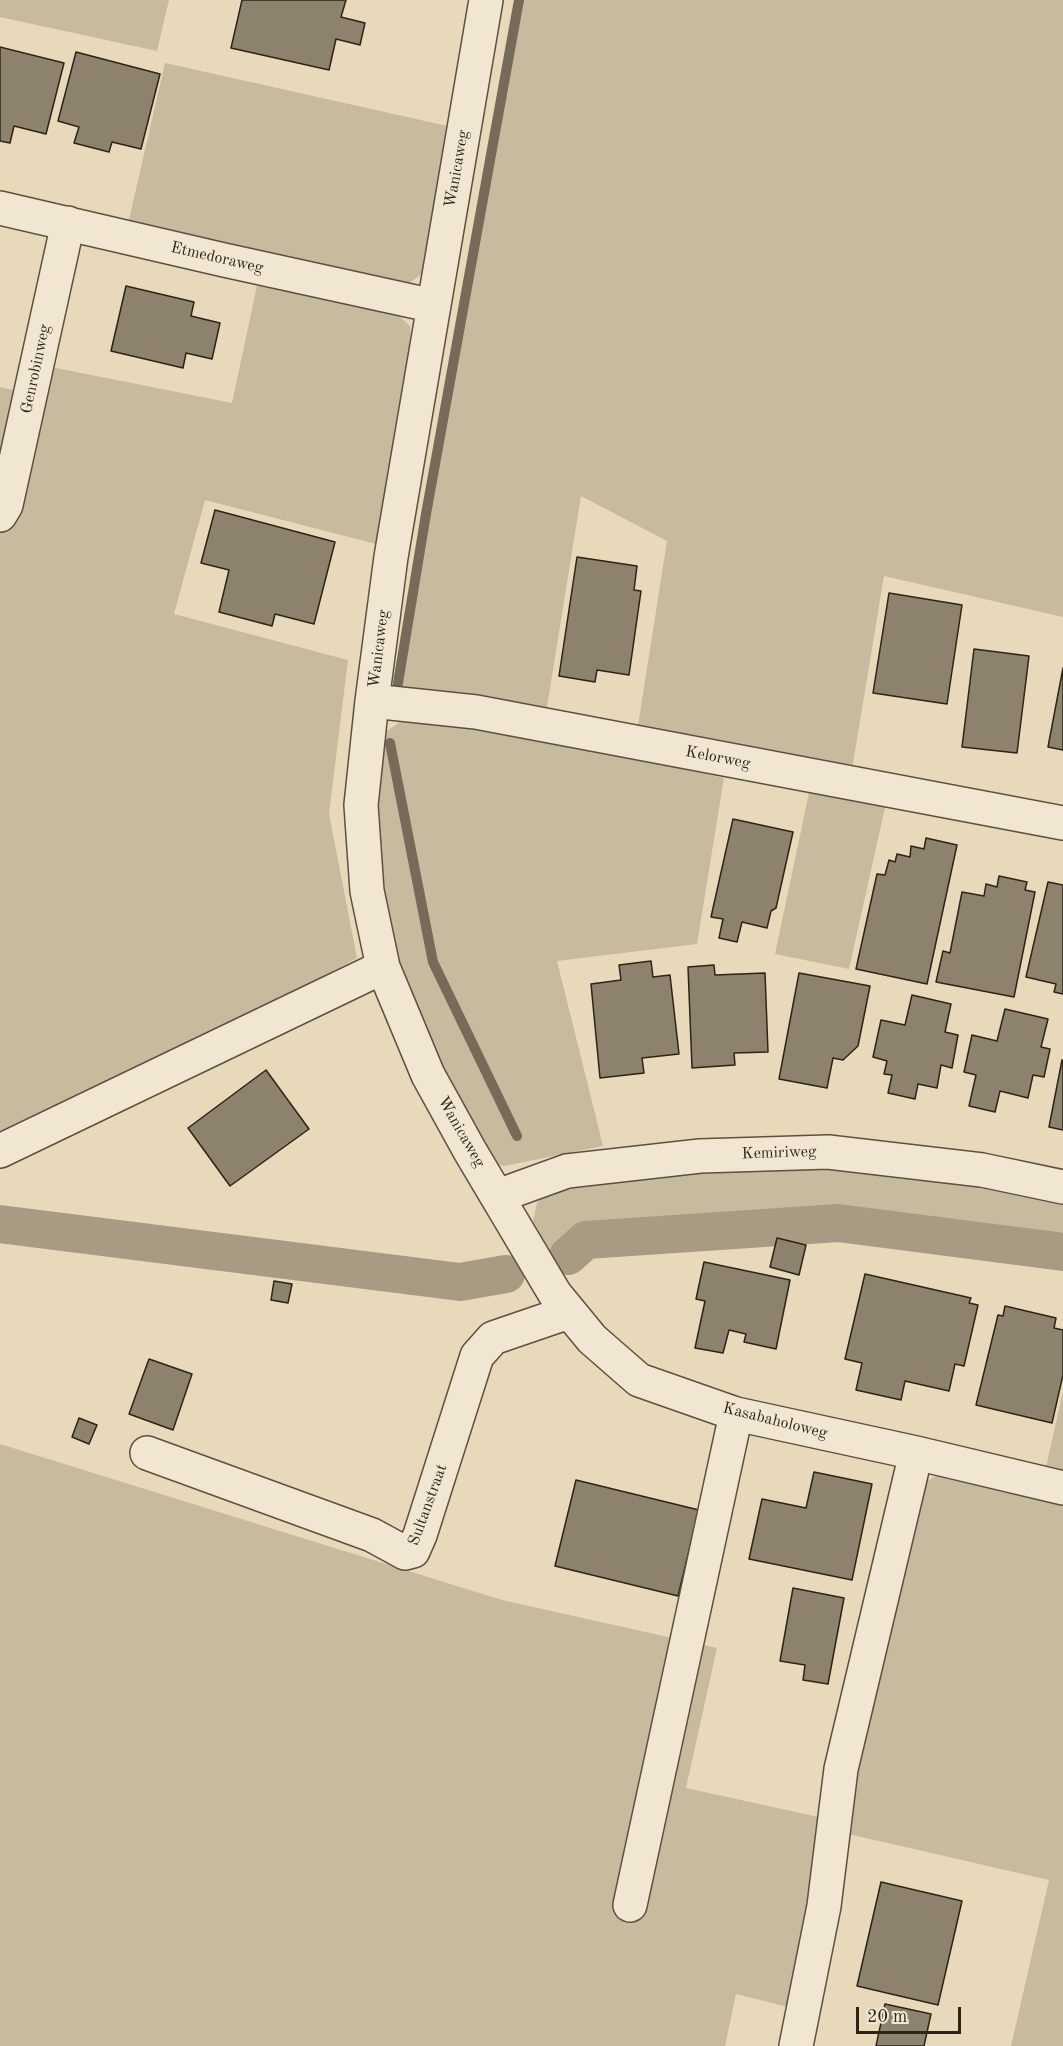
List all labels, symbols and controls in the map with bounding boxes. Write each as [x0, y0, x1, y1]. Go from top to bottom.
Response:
street label: Wanicaweg [441, 129, 473, 209]
street label: Etmedoraweg [169, 238, 265, 278]
street label: Genrobinweg [17, 323, 55, 415]
street label: Wanicaweg [365, 609, 393, 689]
street label: Kelorweg [684, 742, 752, 774]
street label: Wanicaweg [433, 1093, 489, 1171]
street label: Kemiriweg [741, 1142, 817, 1164]
street label: Kasabaholoweg [721, 1399, 829, 1443]
street label: Sultanstraat [404, 1462, 452, 1548]
scale bar [859, 1995, 964, 2033]
text: 20 m [867, 2008, 907, 2026]

